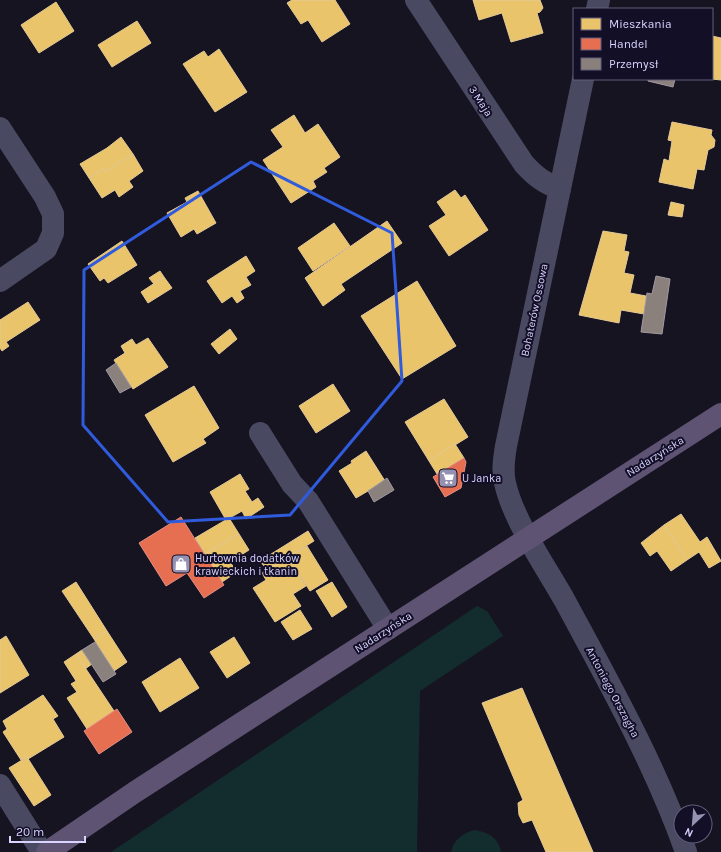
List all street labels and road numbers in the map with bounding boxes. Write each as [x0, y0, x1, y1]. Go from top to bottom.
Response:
street label: 3 Maja [466, 83, 495, 119]
street label: Bohaterów Ossowa [518, 262, 551, 358]
street label: Nadarzyńska [624, 434, 686, 479]
street label: Nadarzyńska [352, 609, 414, 656]
street label: Antoniego Orszagha [583, 645, 642, 740]

